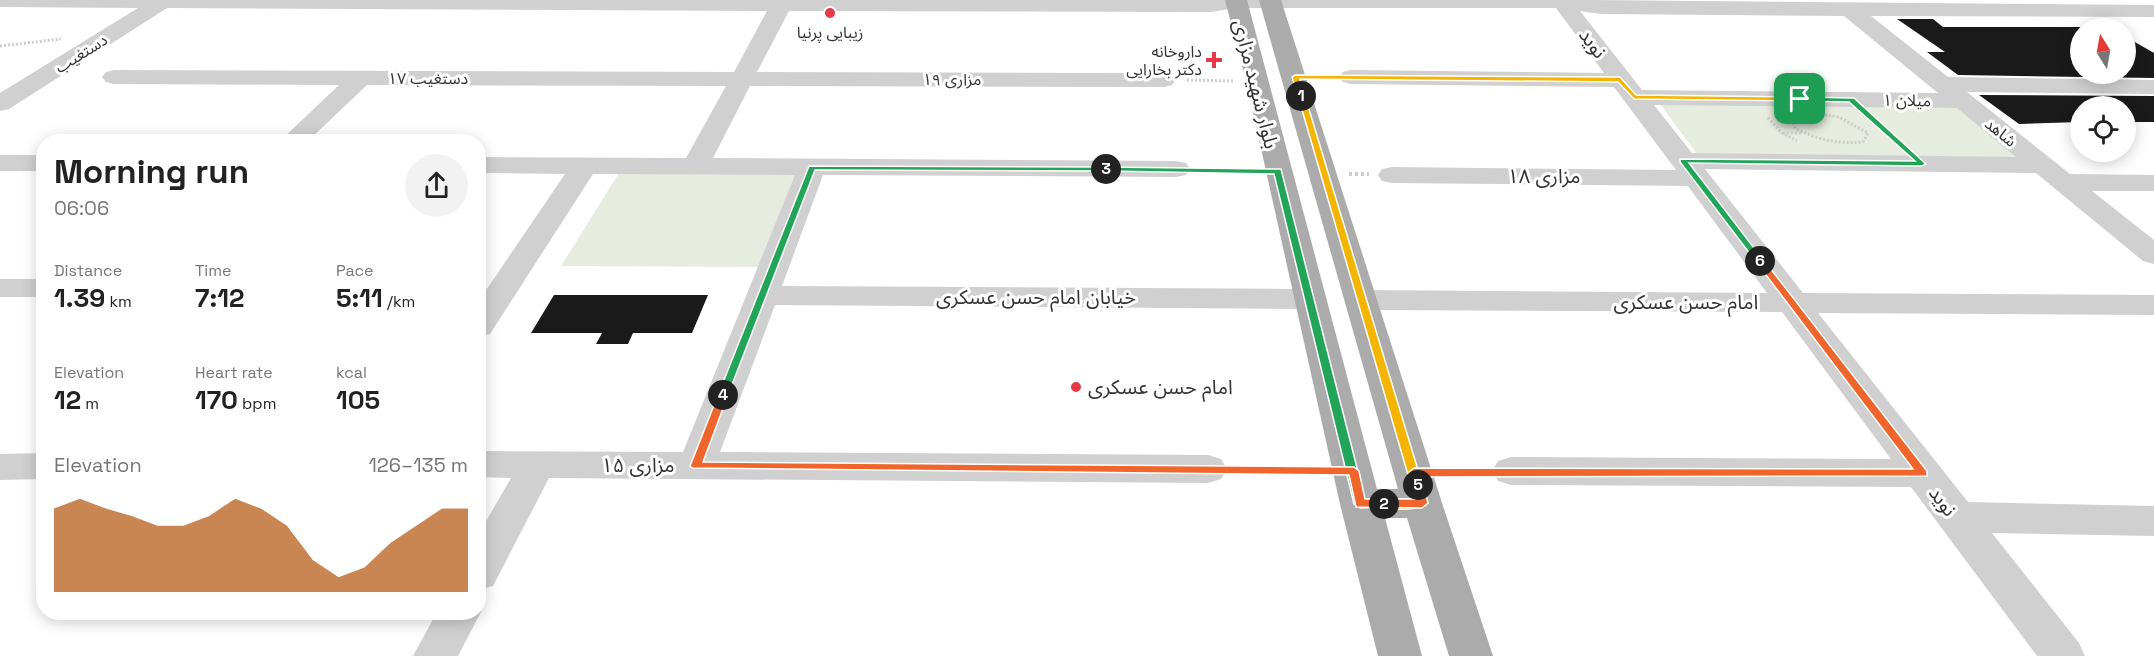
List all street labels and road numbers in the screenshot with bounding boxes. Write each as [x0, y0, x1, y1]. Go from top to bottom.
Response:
street label: بلوار شهید مزاری [1227, 17, 1285, 151]
street label: نوید [1573, 23, 1613, 63]
street label: دستغیب [51, 29, 111, 78]
street label: دستغیب ۱۷ [388, 68, 468, 89]
street label: مزاری ۱۹ [923, 69, 981, 90]
street label: میلان ۱ [1883, 90, 1931, 111]
street label: شاهد [1981, 113, 2021, 152]
street label: مزاری ۱۸ [1507, 163, 1581, 189]
street label: خیابان امام حسن عسکری [936, 284, 1136, 312]
street label: امام حسن عسکری [1614, 289, 1758, 317]
street label: مزاری ۱۵ [601, 452, 675, 478]
street label: نوید [1923, 481, 1963, 521]

